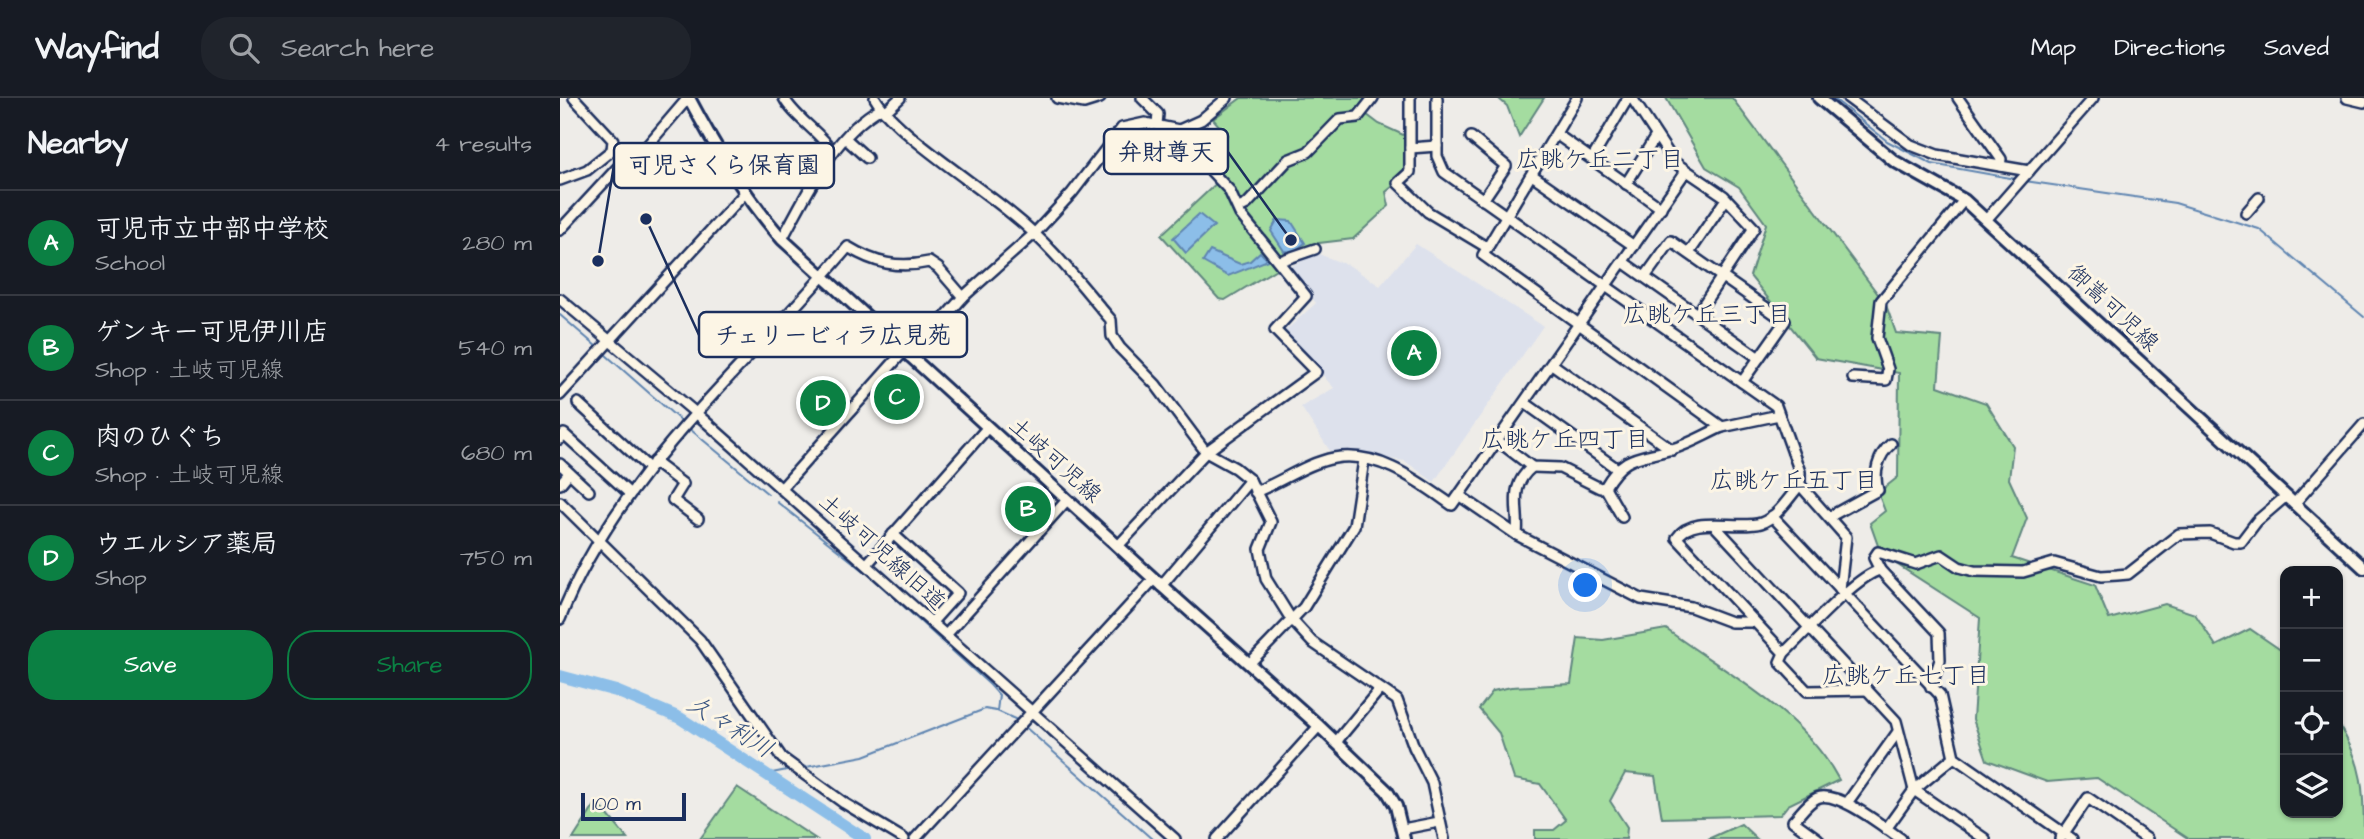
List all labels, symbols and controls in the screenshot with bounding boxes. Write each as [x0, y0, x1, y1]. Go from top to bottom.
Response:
search box [201, 17, 691, 80]
text: Wayfind [35, 25, 159, 71]
icon: search [225, 29, 263, 67]
text: Search here [281, 30, 434, 66]
text: Map [2031, 31, 2076, 65]
text: Directions [2114, 31, 2226, 65]
text: Saved [2264, 31, 2329, 65]
text: Nearby [28, 123, 128, 165]
text: 4 results [434, 128, 532, 160]
callout: 弁財尊天 [1104, 129, 1228, 174]
text: 弁財尊天 [1118, 136, 1214, 170]
callout: 可児さくら保育園 [614, 143, 834, 188]
district label: 広眺ケ丘二丁目 [1516, 143, 1684, 177]
text: 可児さくら保育園 [628, 149, 820, 183]
text: 可児市立中部中学校 [95, 211, 329, 247]
text: A [44, 227, 58, 259]
text: 280 m [462, 227, 532, 259]
text: School [95, 247, 165, 279]
street label: 御嵩可児線 [2060, 257, 2166, 359]
district label: 広眺ケ丘三丁目 [1623, 298, 1791, 332]
callout: チェリービィラ広見苑 [699, 312, 967, 357]
text: ゲンキー可児伊川店 [95, 314, 329, 350]
text: チェリービィラ広見苑 [715, 319, 951, 353]
pin: A [1391, 327, 1437, 379]
text: B [43, 332, 59, 364]
text: 540 m [458, 332, 532, 364]
text: Shop · 土岐可児線 [95, 354, 284, 386]
pin: C [874, 371, 920, 423]
pin: D [800, 377, 846, 429]
street label: 土岐可児線 [1002, 410, 1108, 510]
text: 肉のひぐち [95, 419, 225, 455]
district label: 広眺ケ丘四丁目 [1481, 423, 1649, 457]
text: C [43, 437, 59, 469]
text: 680 m [461, 437, 532, 469]
text: Shop · 土岐可児線 [95, 459, 284, 491]
district label: 広眺ケ丘五丁目 [1710, 464, 1878, 498]
pin: B [1005, 483, 1051, 535]
street label: 土岐可児線旧道 [811, 486, 953, 618]
text: ウエルシア薬局 [95, 526, 278, 562]
text: D [44, 542, 58, 574]
text: 750 m [460, 542, 532, 574]
text: Shop [95, 562, 147, 594]
map controls [2280, 566, 2343, 818]
button: + [2280, 566, 2343, 629]
your location [1568, 568, 1602, 602]
button: − [2280, 629, 2343, 692]
button: Save [28, 630, 273, 700]
button: Share [287, 630, 532, 700]
district label: 広眺ケ丘七丁目 [1822, 659, 1990, 693]
water label: 久々利川 [680, 687, 780, 767]
button: locate [2280, 692, 2343, 755]
button: layers [2280, 755, 2343, 818]
scale bar [581, 790, 686, 822]
text: 100 m [592, 791, 641, 818]

